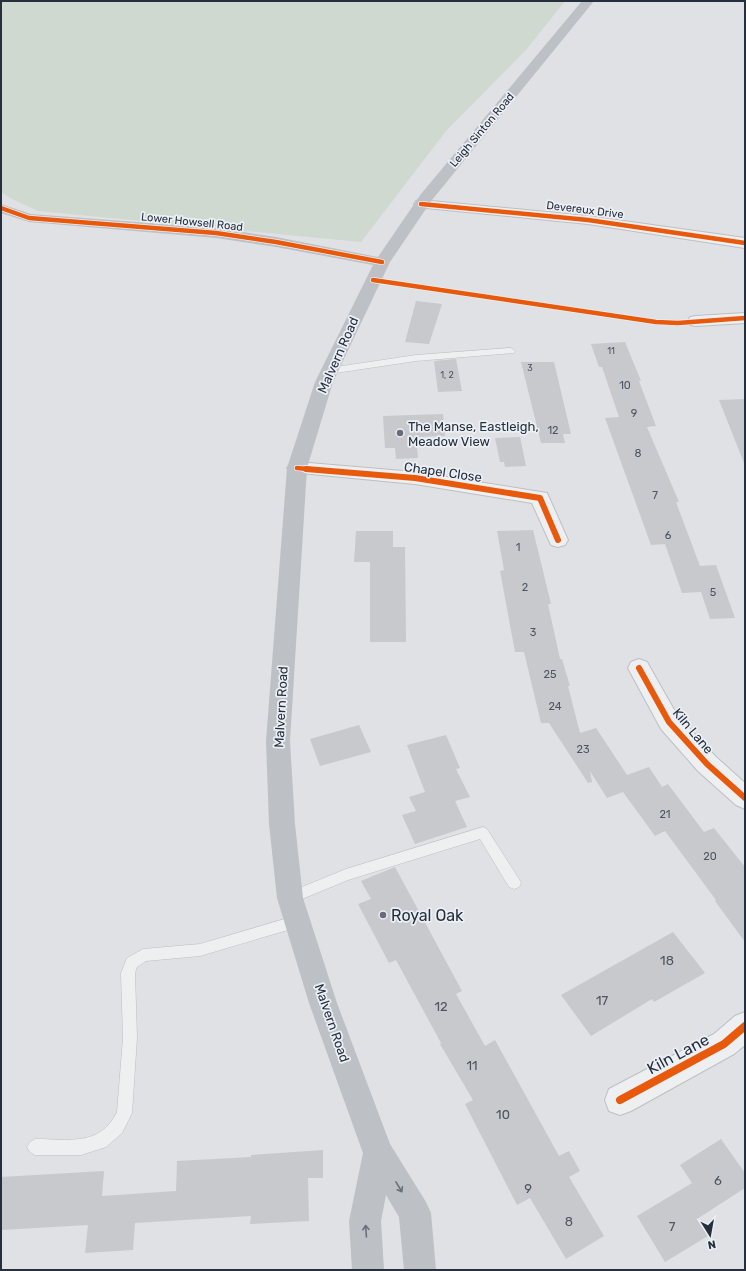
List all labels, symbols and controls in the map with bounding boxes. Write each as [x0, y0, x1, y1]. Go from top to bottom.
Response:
street label: Leigh Sinton Road [447, 90, 517, 170]
street label: Devereux Drive [546, 199, 624, 221]
street label: Lower Howsell Road [140, 210, 244, 234]
street label: Malvern Road [315, 315, 361, 395]
house number: 11 [607, 346, 615, 356]
house number: 3 [527, 363, 533, 373]
house number: 1, 2 [440, 370, 454, 380]
house number: 10 [619, 379, 631, 392]
house number: 9 [631, 407, 637, 420]
place label: The Manse, Eastleigh, Meadow View [408, 419, 539, 449]
house number: 12 [547, 424, 559, 437]
marker: The Manse, Eastleigh, Meadow View [395, 428, 405, 438]
house number: 8 [635, 447, 642, 460]
street label: Chapel Close [403, 459, 483, 485]
house number: 7 [652, 489, 658, 502]
house number: 6 [665, 529, 672, 542]
house number: 1 [516, 541, 520, 554]
house number: 2 [522, 581, 528, 594]
house number: 5 [710, 586, 717, 599]
house number: 3 [530, 626, 537, 639]
street label: Malvern Road [271, 666, 291, 748]
house number: 25 [544, 668, 557, 681]
house number: 24 [548, 700, 562, 713]
street label: Kiln Lane [670, 705, 716, 757]
house number: 23 [576, 743, 590, 756]
house number: 21 [659, 808, 671, 821]
house number: 20 [703, 850, 717, 863]
place label: Royal Oak [391, 906, 464, 925]
marker: Royal Oak [378, 910, 388, 920]
house number: 18 [660, 953, 674, 968]
street label: Malvern Road [312, 982, 352, 1064]
house number: 17 [596, 993, 608, 1008]
house number: 12 [434, 999, 448, 1014]
street label: Kiln Lane [644, 1030, 712, 1078]
house number: 11 [466, 1058, 478, 1073]
house number: 10 [496, 1107, 510, 1122]
house number: 6 [714, 1173, 722, 1188]
one-way arrow [395, 1181, 403, 1193]
house number: 9 [524, 1181, 532, 1196]
house number: 8 [565, 1214, 573, 1229]
north arrow [690, 1215, 730, 1255]
house number: 7 [669, 1219, 676, 1234]
one-way arrow [362, 1225, 369, 1238]
text: N [707, 1237, 717, 1251]

